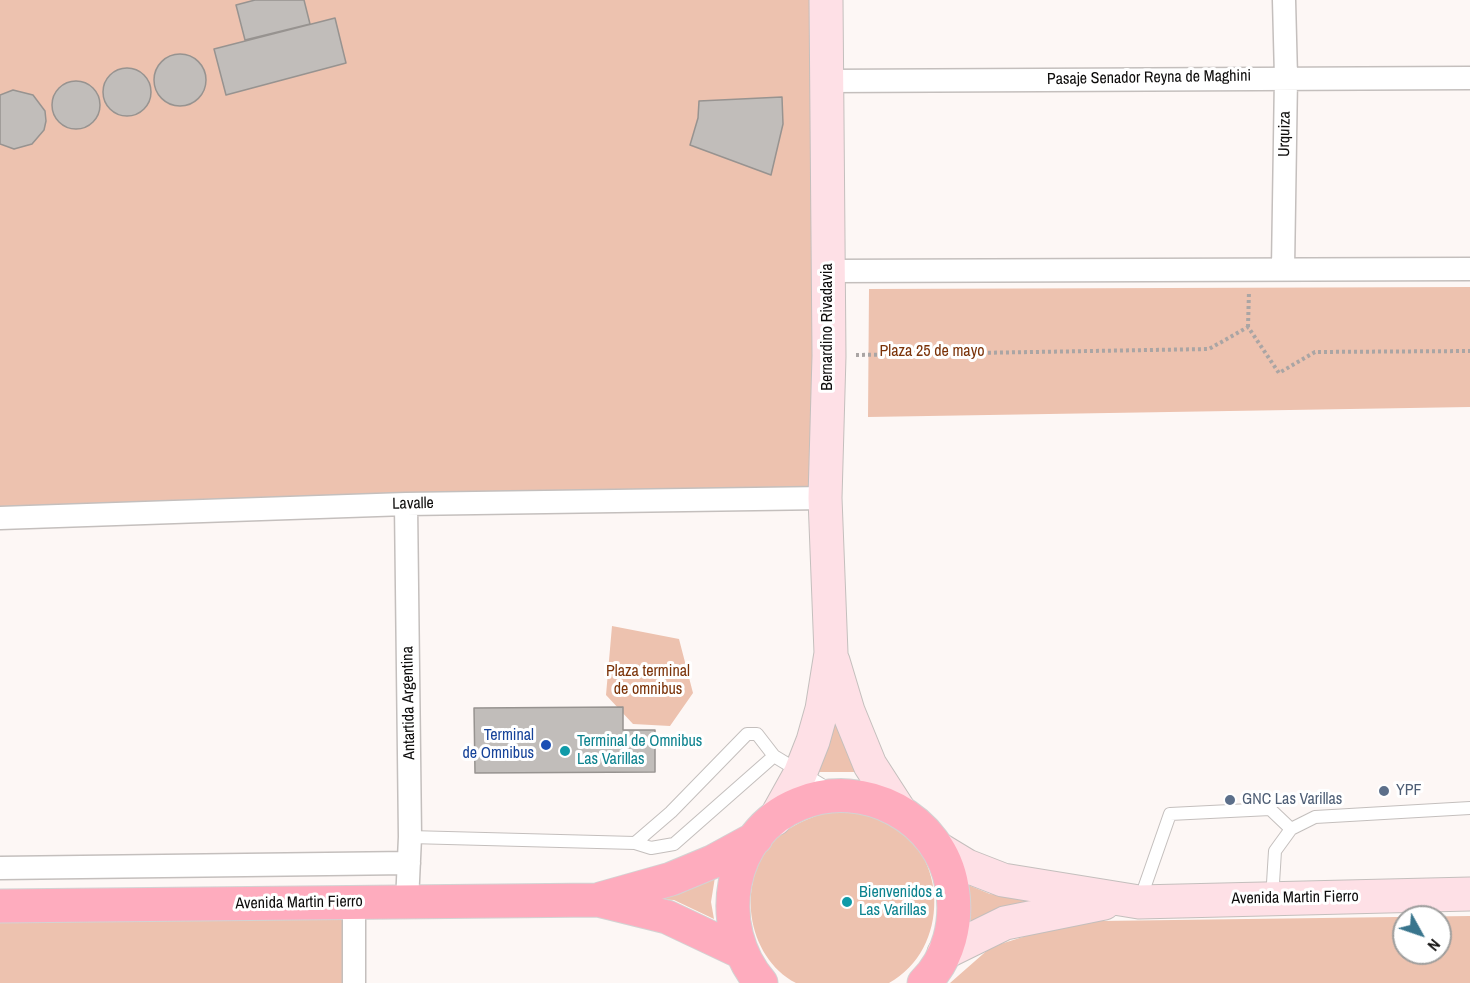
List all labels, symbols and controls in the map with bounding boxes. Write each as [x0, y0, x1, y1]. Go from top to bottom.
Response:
street label: Pasaje Senador Reyna de Maghini [1047, 67, 1251, 89]
street label: Urquiza [1275, 111, 1295, 157]
street label: Bernardino Rivadavia [818, 263, 838, 391]
park label: Plaza 25 de mayo [879, 342, 985, 362]
street label: Lavalle [392, 494, 434, 514]
street label: Antartida Argentina [398, 646, 420, 760]
park label: Plaza terminal de omnibus [606, 662, 690, 700]
place label: Terminal de Omnibus [463, 726, 534, 764]
place label: Terminal de Omnibus Las Varillas [577, 732, 702, 770]
marker: Terminal de Omnibus [539, 738, 553, 752]
marker: Terminal de Omnibus Las Varillas [558, 744, 572, 758]
place label: YPF [1396, 781, 1422, 801]
marker: YPF [1377, 784, 1391, 798]
place label: GNC Las Varillas [1242, 790, 1342, 810]
marker: GNC Las Varillas [1223, 793, 1237, 807]
place label: Bienvenidos a Las Varillas [859, 883, 943, 921]
street label: Avenida Martin Fierro [1231, 887, 1359, 909]
street label: Avenida Martin Fierro [235, 892, 363, 914]
marker: Bienvenidos a Las Varillas [840, 895, 854, 909]
north arrow [1392, 905, 1452, 965]
text: N [1423, 935, 1446, 956]

